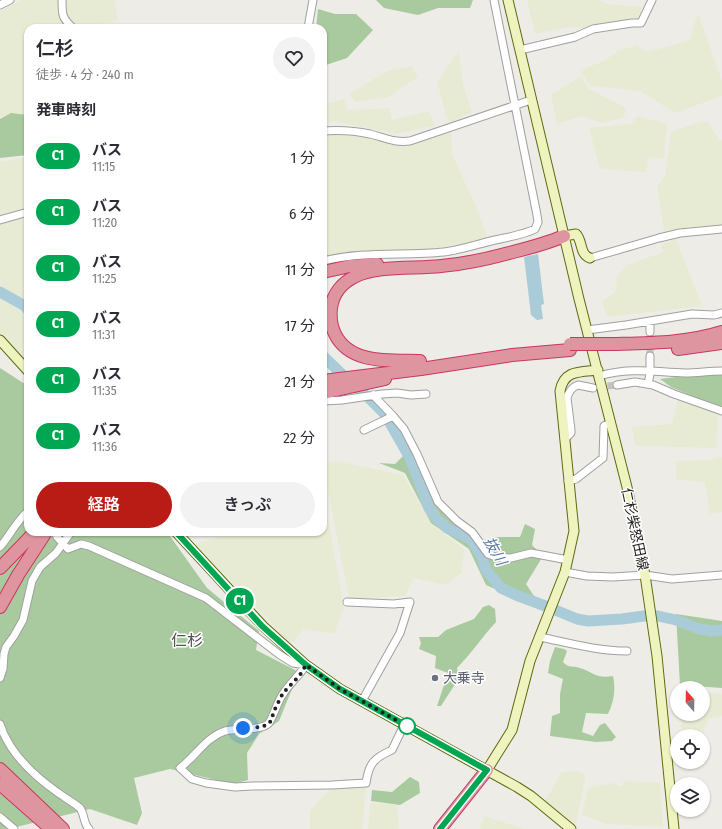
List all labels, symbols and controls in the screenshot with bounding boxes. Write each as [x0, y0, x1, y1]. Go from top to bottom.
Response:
text: 仁杉 [36, 37, 74, 60]
button: heart [273, 37, 315, 79]
text: 徒歩 · 4 分 · 240 m [36, 67, 134, 82]
text: 発車時刻 [36, 101, 96, 119]
text: バス [92, 141, 122, 159]
text: C1 [52, 147, 64, 164]
text: 1 分 [291, 149, 315, 167]
text: 11:15 [92, 159, 115, 174]
text: バス [92, 197, 122, 215]
text: C1 [52, 203, 64, 220]
text: 6 分 [289, 205, 315, 223]
text: 11:20 [92, 215, 117, 230]
text: バス [92, 253, 122, 271]
text: C1 [52, 259, 64, 276]
text: 11 分 [285, 261, 315, 279]
text: 11:25 [92, 271, 116, 286]
text: バス [92, 309, 122, 327]
text: C1 [52, 315, 64, 332]
text: 17 分 [285, 317, 315, 335]
text: 11:31 [92, 327, 115, 342]
text: バス [92, 365, 122, 383]
text: C1 [52, 371, 64, 388]
text: 21 分 [284, 373, 315, 391]
text: 11:35 [92, 383, 117, 398]
text: バス [92, 421, 122, 439]
text: C1 [52, 427, 64, 444]
text: 22 分 [283, 429, 315, 447]
text: 11:36 [92, 439, 117, 454]
button: 経路 [36, 482, 172, 528]
button: きっぷ [180, 482, 315, 528]
street label: 仁杉柴怒田線 [617, 486, 652, 572]
water label: 抜川 [480, 534, 511, 570]
line badge: C1 [222, 588, 258, 614]
text: C1 [234, 592, 246, 609]
district label: 仁杉 [171, 631, 203, 650]
place label: 大乗寺 [443, 670, 485, 687]
marker: 大乗寺 [430, 673, 440, 683]
north arrow [670, 681, 710, 721]
map controls [670, 681, 710, 817]
unlabelled marker [398, 717, 416, 735]
your location [233, 718, 253, 738]
button: locate [670, 729, 710, 769]
button: layers [670, 777, 710, 817]

